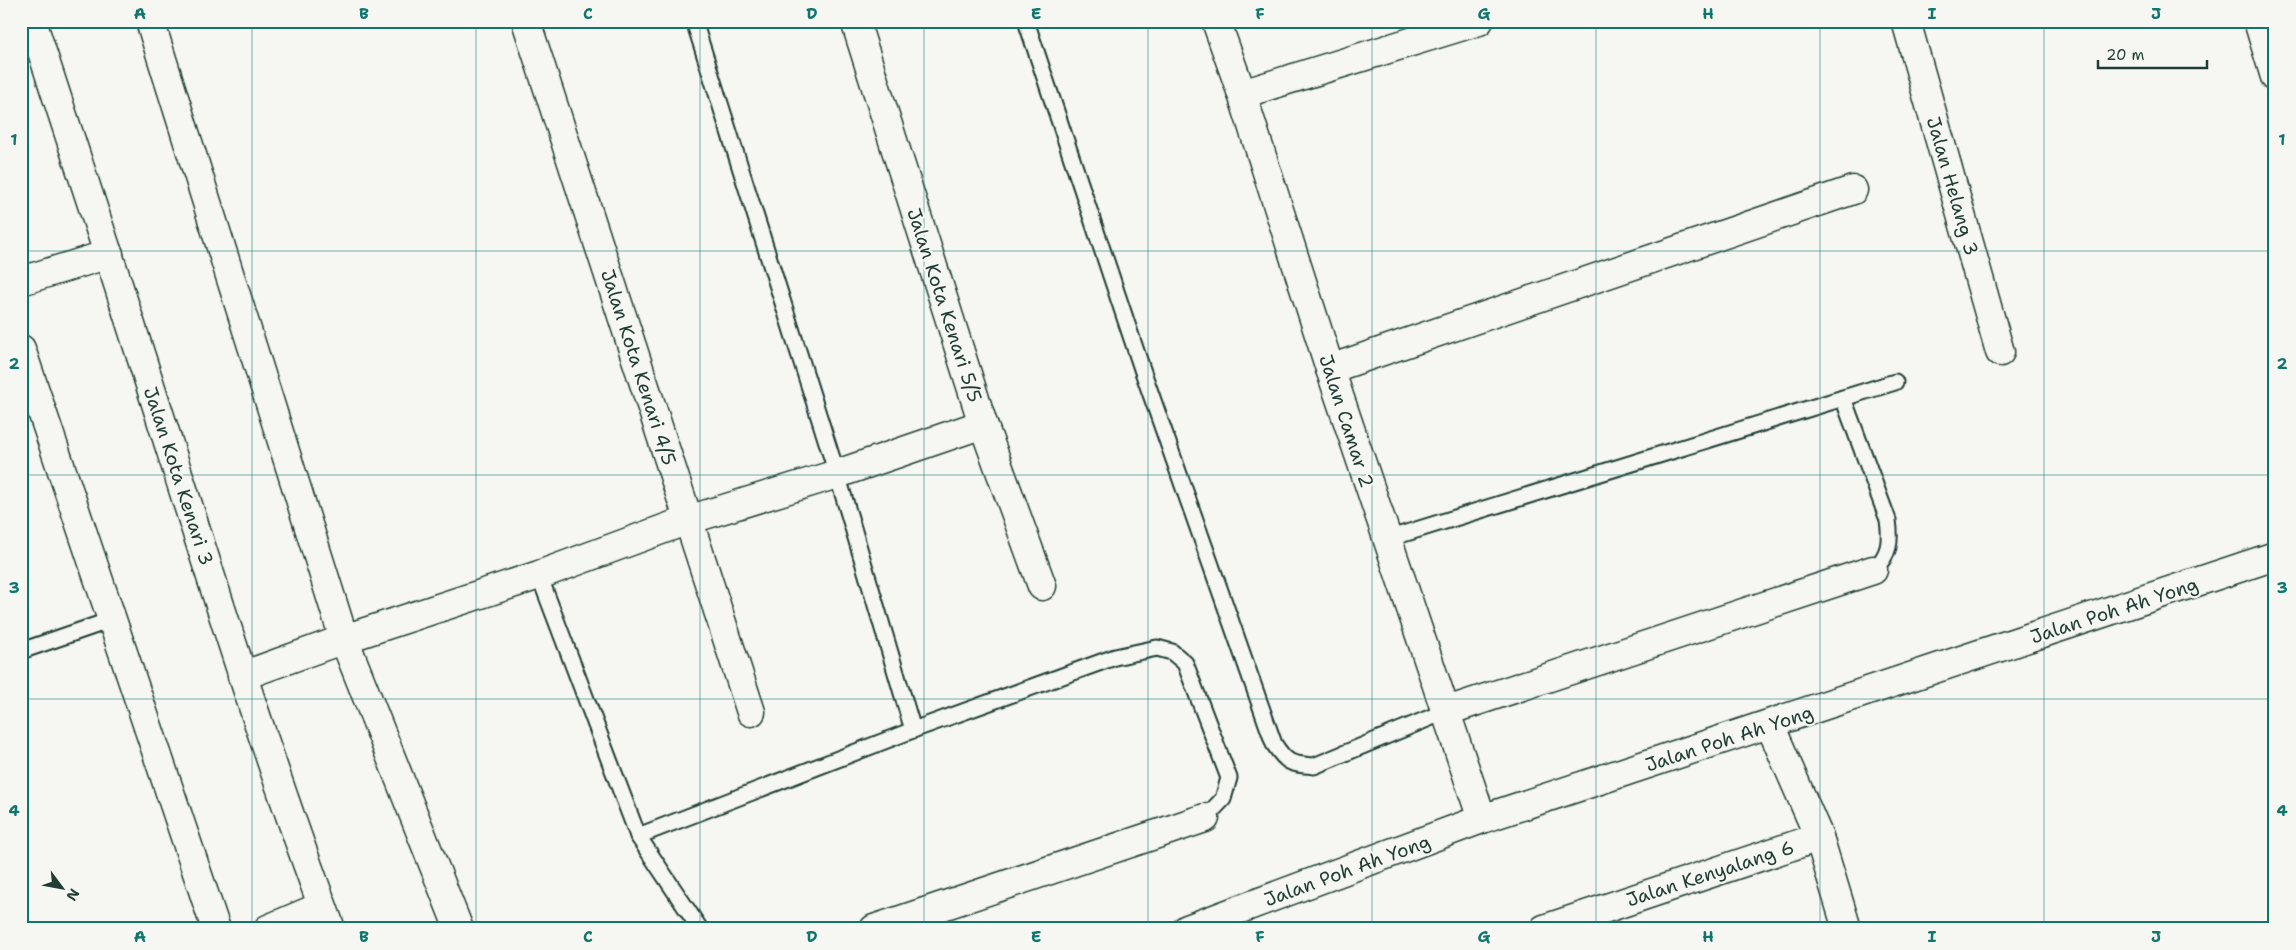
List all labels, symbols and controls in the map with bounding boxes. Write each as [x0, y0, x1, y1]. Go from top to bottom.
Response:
text: A [134, 3, 146, 24]
text: B [359, 3, 369, 24]
text: C [583, 3, 593, 24]
text: D [806, 3, 818, 24]
text: E [1031, 3, 1041, 24]
text: F [1255, 3, 1265, 24]
text: G [1478, 3, 1491, 24]
text: H [1702, 3, 1714, 24]
text: I [1928, 3, 1937, 24]
text: J [2151, 3, 2161, 24]
scale bar [2098, 38, 2207, 70]
text: 20 m [2106, 45, 2145, 65]
street label: Jalan Helang 3 [1921, 114, 1984, 258]
text: 1 [10, 129, 18, 150]
text: 1 [2278, 129, 2286, 150]
street label: Jalan Kota Kenari 5/5 [901, 205, 988, 406]
street label: Jalan Kota Kenari 4/5 [595, 266, 682, 468]
street label: Jalan Camar 2 [1313, 351, 1380, 491]
text: 2 [8, 353, 20, 374]
text: 2 [2276, 353, 2288, 374]
street label: Jalan Kota Kenari 3 [138, 384, 219, 569]
street label: Jalan Poh Ah Yong [2027, 572, 2201, 649]
text: 3 [8, 577, 20, 598]
text: 3 [2276, 577, 2288, 598]
street label: Jalan Poh Ah Yong [1642, 700, 1816, 777]
text: 4 [8, 800, 20, 821]
text: 4 [2276, 800, 2288, 821]
street label: Jalan Poh Ah Yong [1261, 829, 1434, 912]
street label: Jalan Kenyalang 6 [1623, 835, 1797, 912]
north arrow [38, 862, 88, 912]
text: N [62, 885, 84, 904]
text: A [134, 926, 146, 947]
text: B [359, 926, 369, 947]
text: C [583, 926, 593, 947]
text: D [806, 926, 818, 947]
text: E [1031, 926, 1041, 947]
text: F [1255, 926, 1265, 947]
text: G [1478, 926, 1491, 947]
text: H [1702, 926, 1714, 947]
text: I [1928, 926, 1937, 947]
text: J [2151, 926, 2161, 947]

